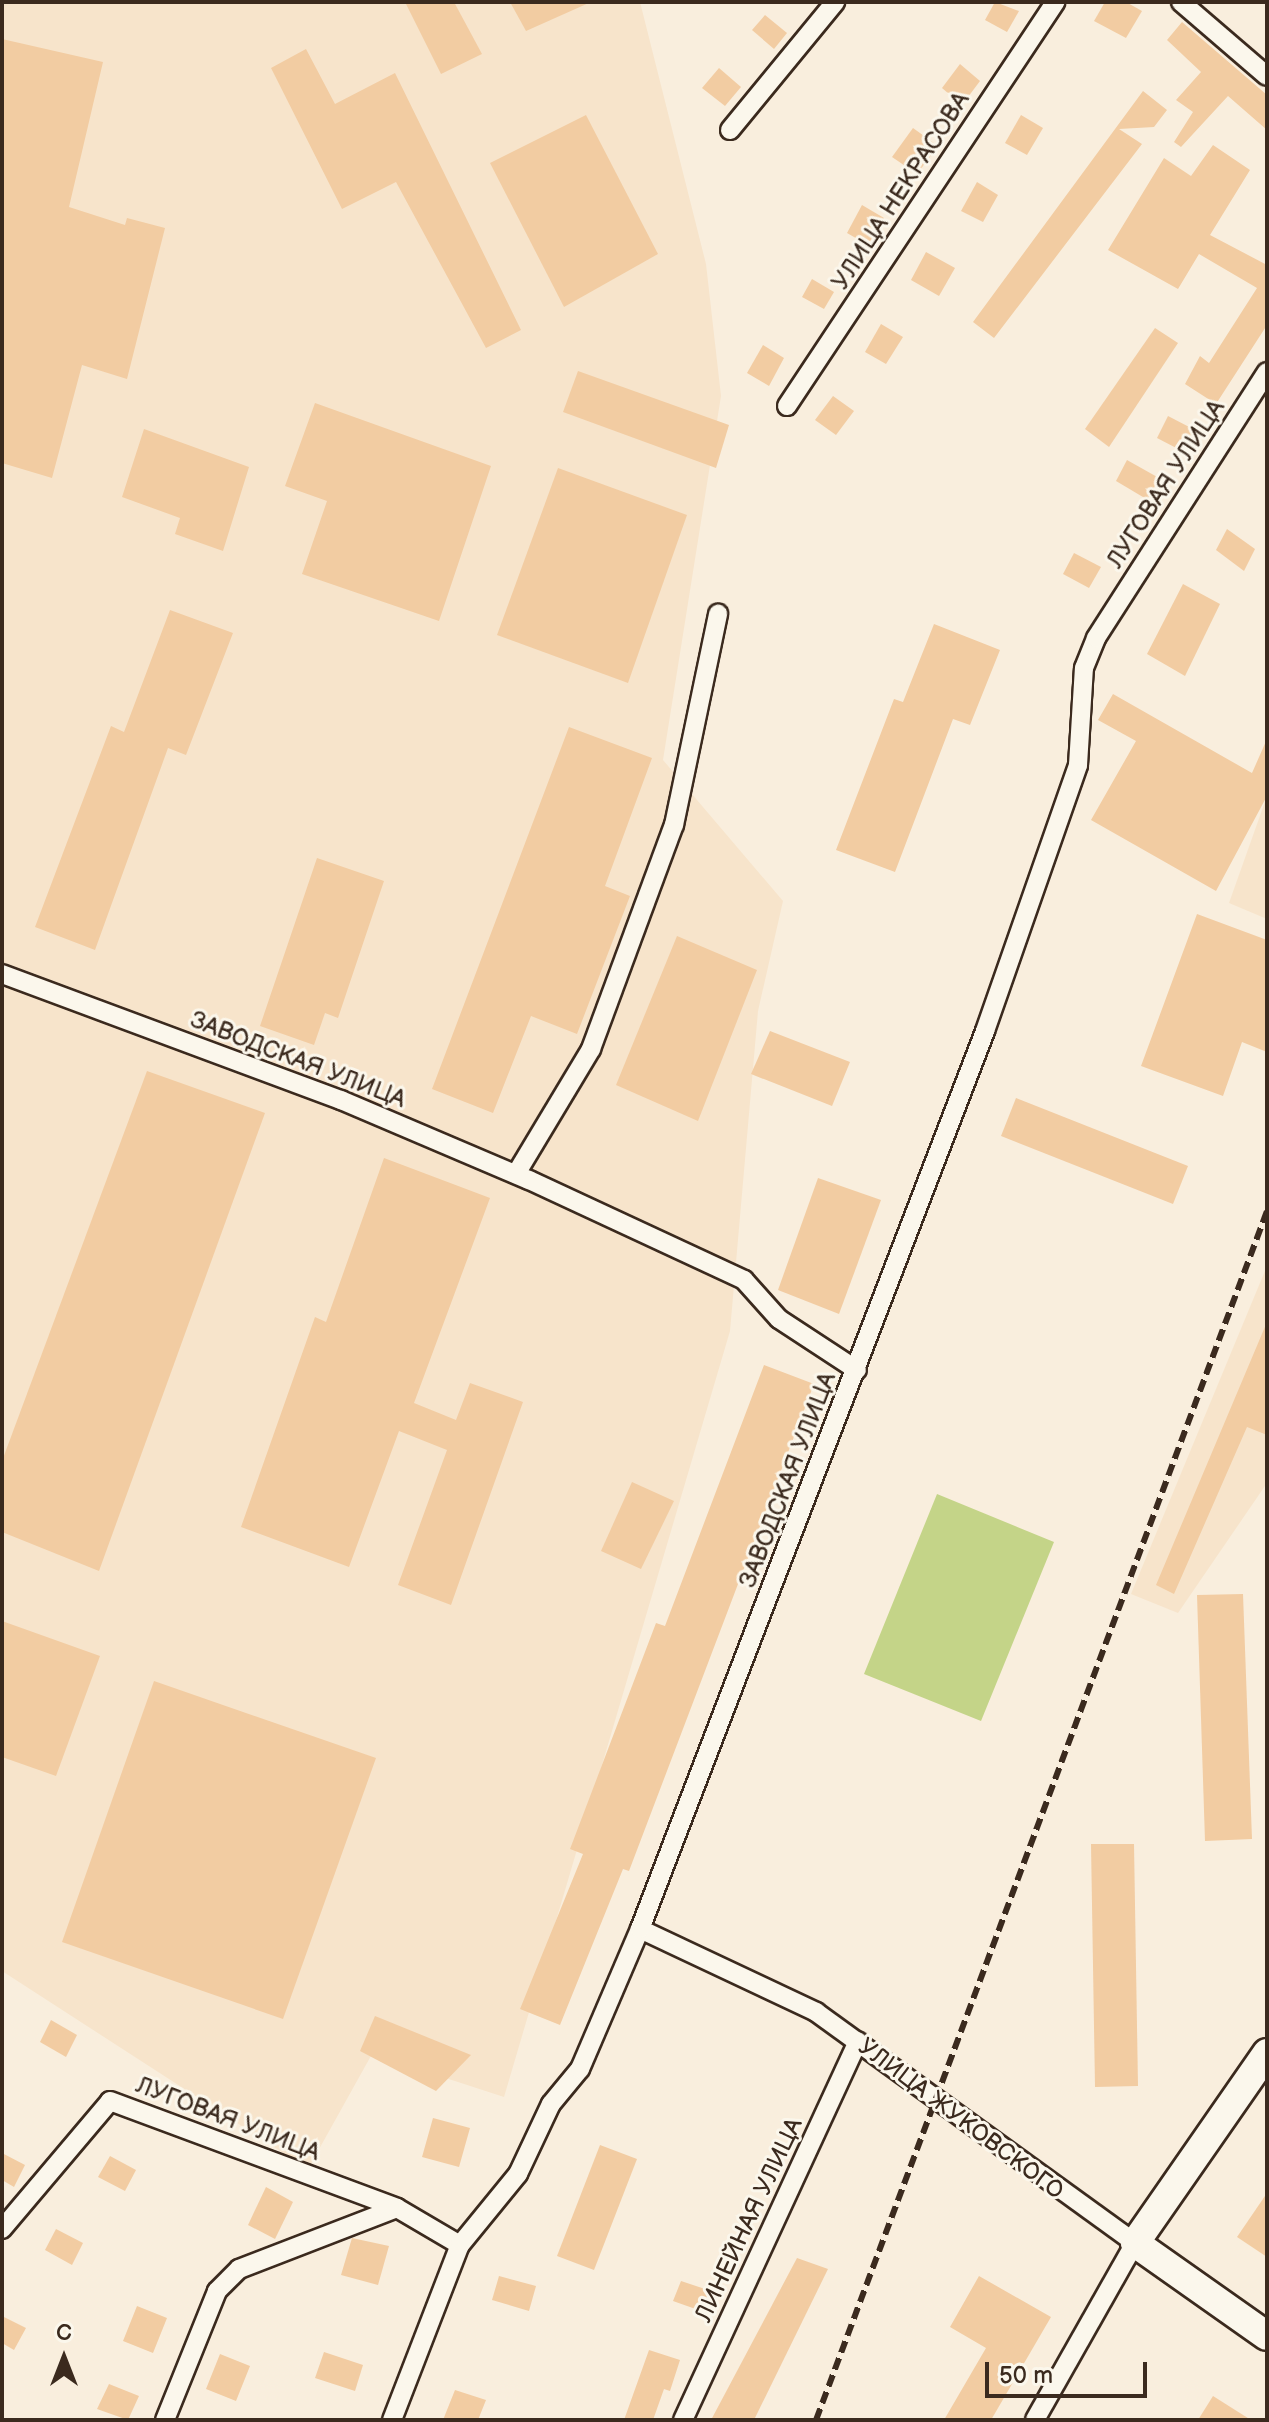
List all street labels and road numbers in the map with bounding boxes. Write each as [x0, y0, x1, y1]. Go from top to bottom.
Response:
street label: УЛИЦА НЕКРАСОВА [826, 87, 976, 295]
street label: ЛУГОВАЯ УЛИЦА [1101, 394, 1231, 574]
street label: ЗАВОДСКАЯ УЛИЦА [186, 1006, 410, 1114]
street label: ЗАВОДСКАЯ УЛИЦА [734, 1368, 842, 1592]
street label: УЛИЦА ЖУКОВСКОГО [852, 2032, 1070, 2206]
street label: ЛУГОВАЯ УЛИЦА [132, 2071, 324, 2167]
street label: ЛИНЕЙНАЯ УЛИЦА [689, 2114, 809, 2326]

